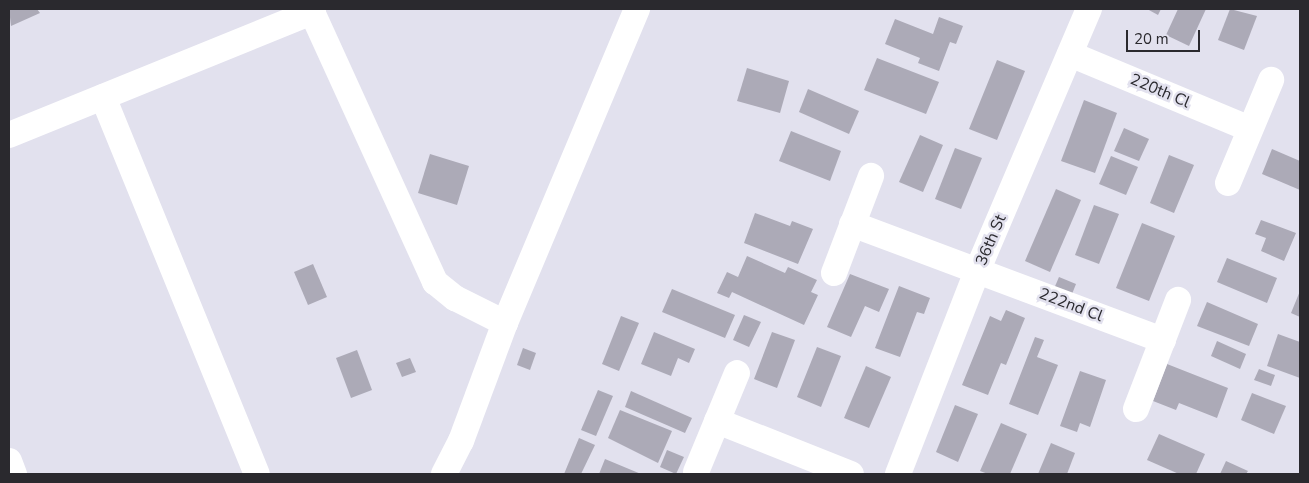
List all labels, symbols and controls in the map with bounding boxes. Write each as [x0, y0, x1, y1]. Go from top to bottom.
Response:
scale bar [1129, 20, 1203, 52]
text: 20 m [1134, 29, 1169, 49]
street label: 220th Cl [1127, 70, 1193, 112]
street label: 36th St [972, 212, 1010, 268]
street label: 222nd Cl [1036, 284, 1106, 326]

